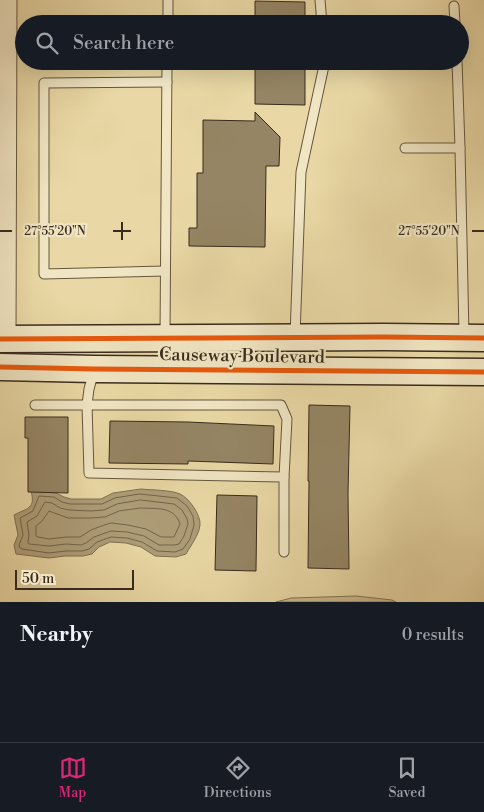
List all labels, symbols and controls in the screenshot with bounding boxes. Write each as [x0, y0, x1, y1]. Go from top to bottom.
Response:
search box [15, 15, 469, 70]
icon: search [33, 29, 61, 57]
text: Search here [73, 31, 174, 55]
text: 27°55'20"N [24, 224, 86, 239]
text: 27°55'20"N [398, 224, 460, 239]
street label: Causeway Boulevard [159, 343, 326, 369]
scale bar [15, 567, 134, 590]
text: 50 m [22, 570, 54, 588]
text: Nearby [20, 622, 93, 648]
text: 0 results [402, 625, 464, 645]
tab: Map [59, 754, 87, 802]
tab: Directions [204, 754, 271, 802]
tab: Saved [389, 754, 425, 802]

